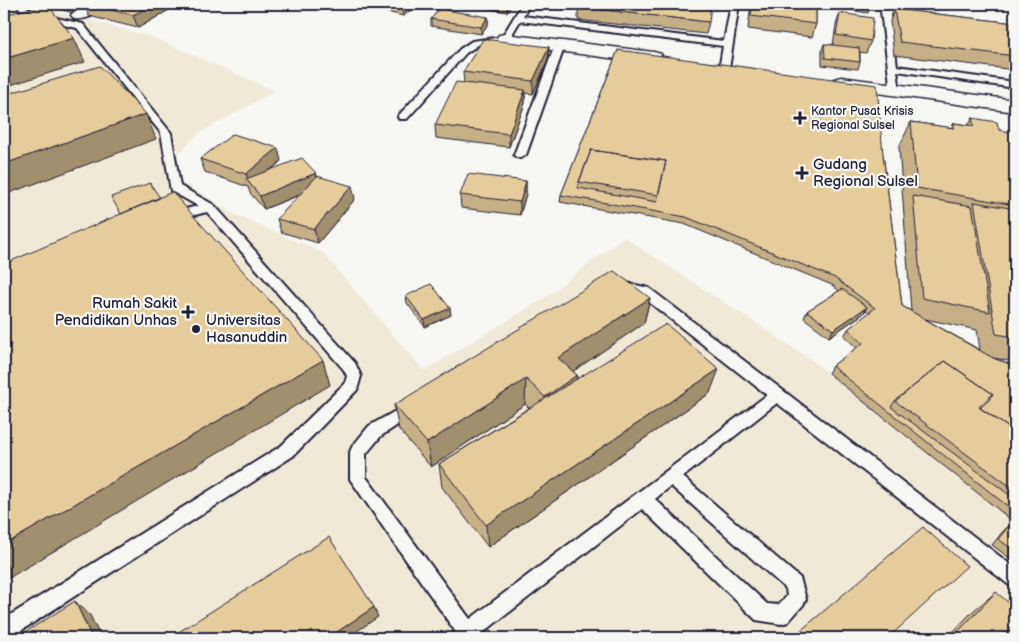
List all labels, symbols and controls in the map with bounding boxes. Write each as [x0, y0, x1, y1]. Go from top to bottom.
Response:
place label: Kantor Pusat Krisis Regional Sulsel [811, 104, 913, 133]
marker: Kantor Pusat Krisis Regional Sulsel [793, 111, 807, 125]
place label: Gudang Regional Sulsel [813, 155, 918, 191]
marker: Gudang Regional Sulsel [795, 166, 809, 180]
place label: Rumah Sakit Pendidikan Unhas [55, 294, 178, 330]
marker: Rumah Sakit Pendidikan Unhas [181, 305, 195, 319]
place label: Universitas Hasanuddin [206, 311, 287, 347]
marker: Universitas Hasanuddin [190, 323, 202, 335]

